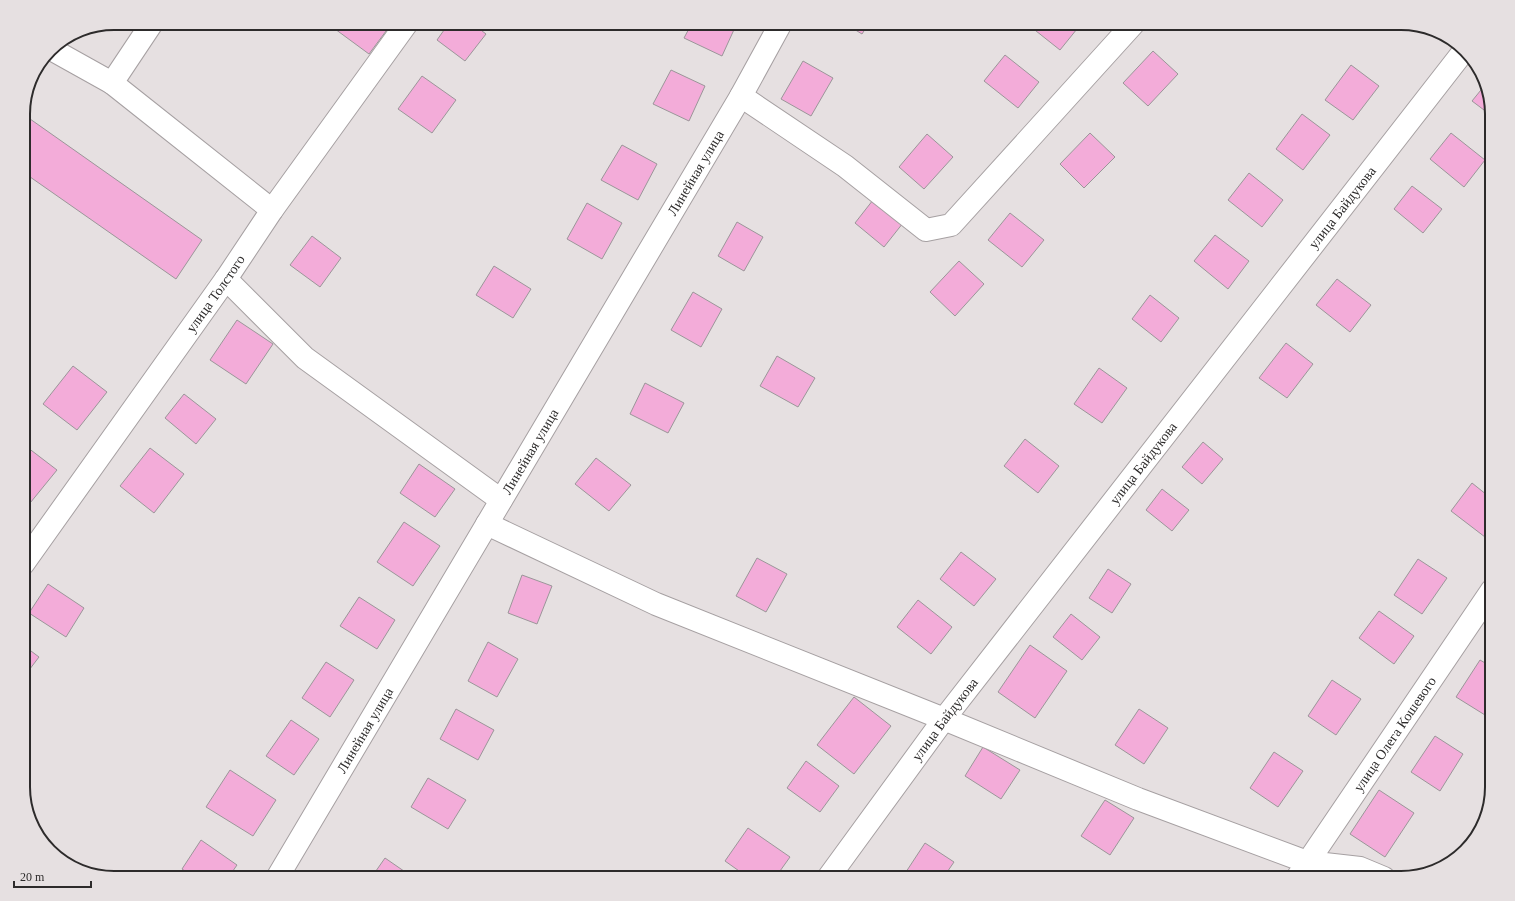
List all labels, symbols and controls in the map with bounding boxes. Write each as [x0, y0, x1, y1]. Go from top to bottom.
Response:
street label: Линейная улица [665, 127, 727, 218]
street label: улица Байдукова [1306, 163, 1379, 252]
street label: улица Толстого [184, 252, 248, 335]
street label: Линейная улица [499, 406, 562, 497]
street label: улица Байдукова [1107, 419, 1181, 507]
street label: улица Олега Кошевого [1351, 674, 1439, 794]
street label: улица Байдукова [909, 675, 982, 764]
street label: Линейная улица [334, 684, 397, 776]
scale bar [14, 863, 91, 889]
text: 20 m [20, 870, 45, 884]

